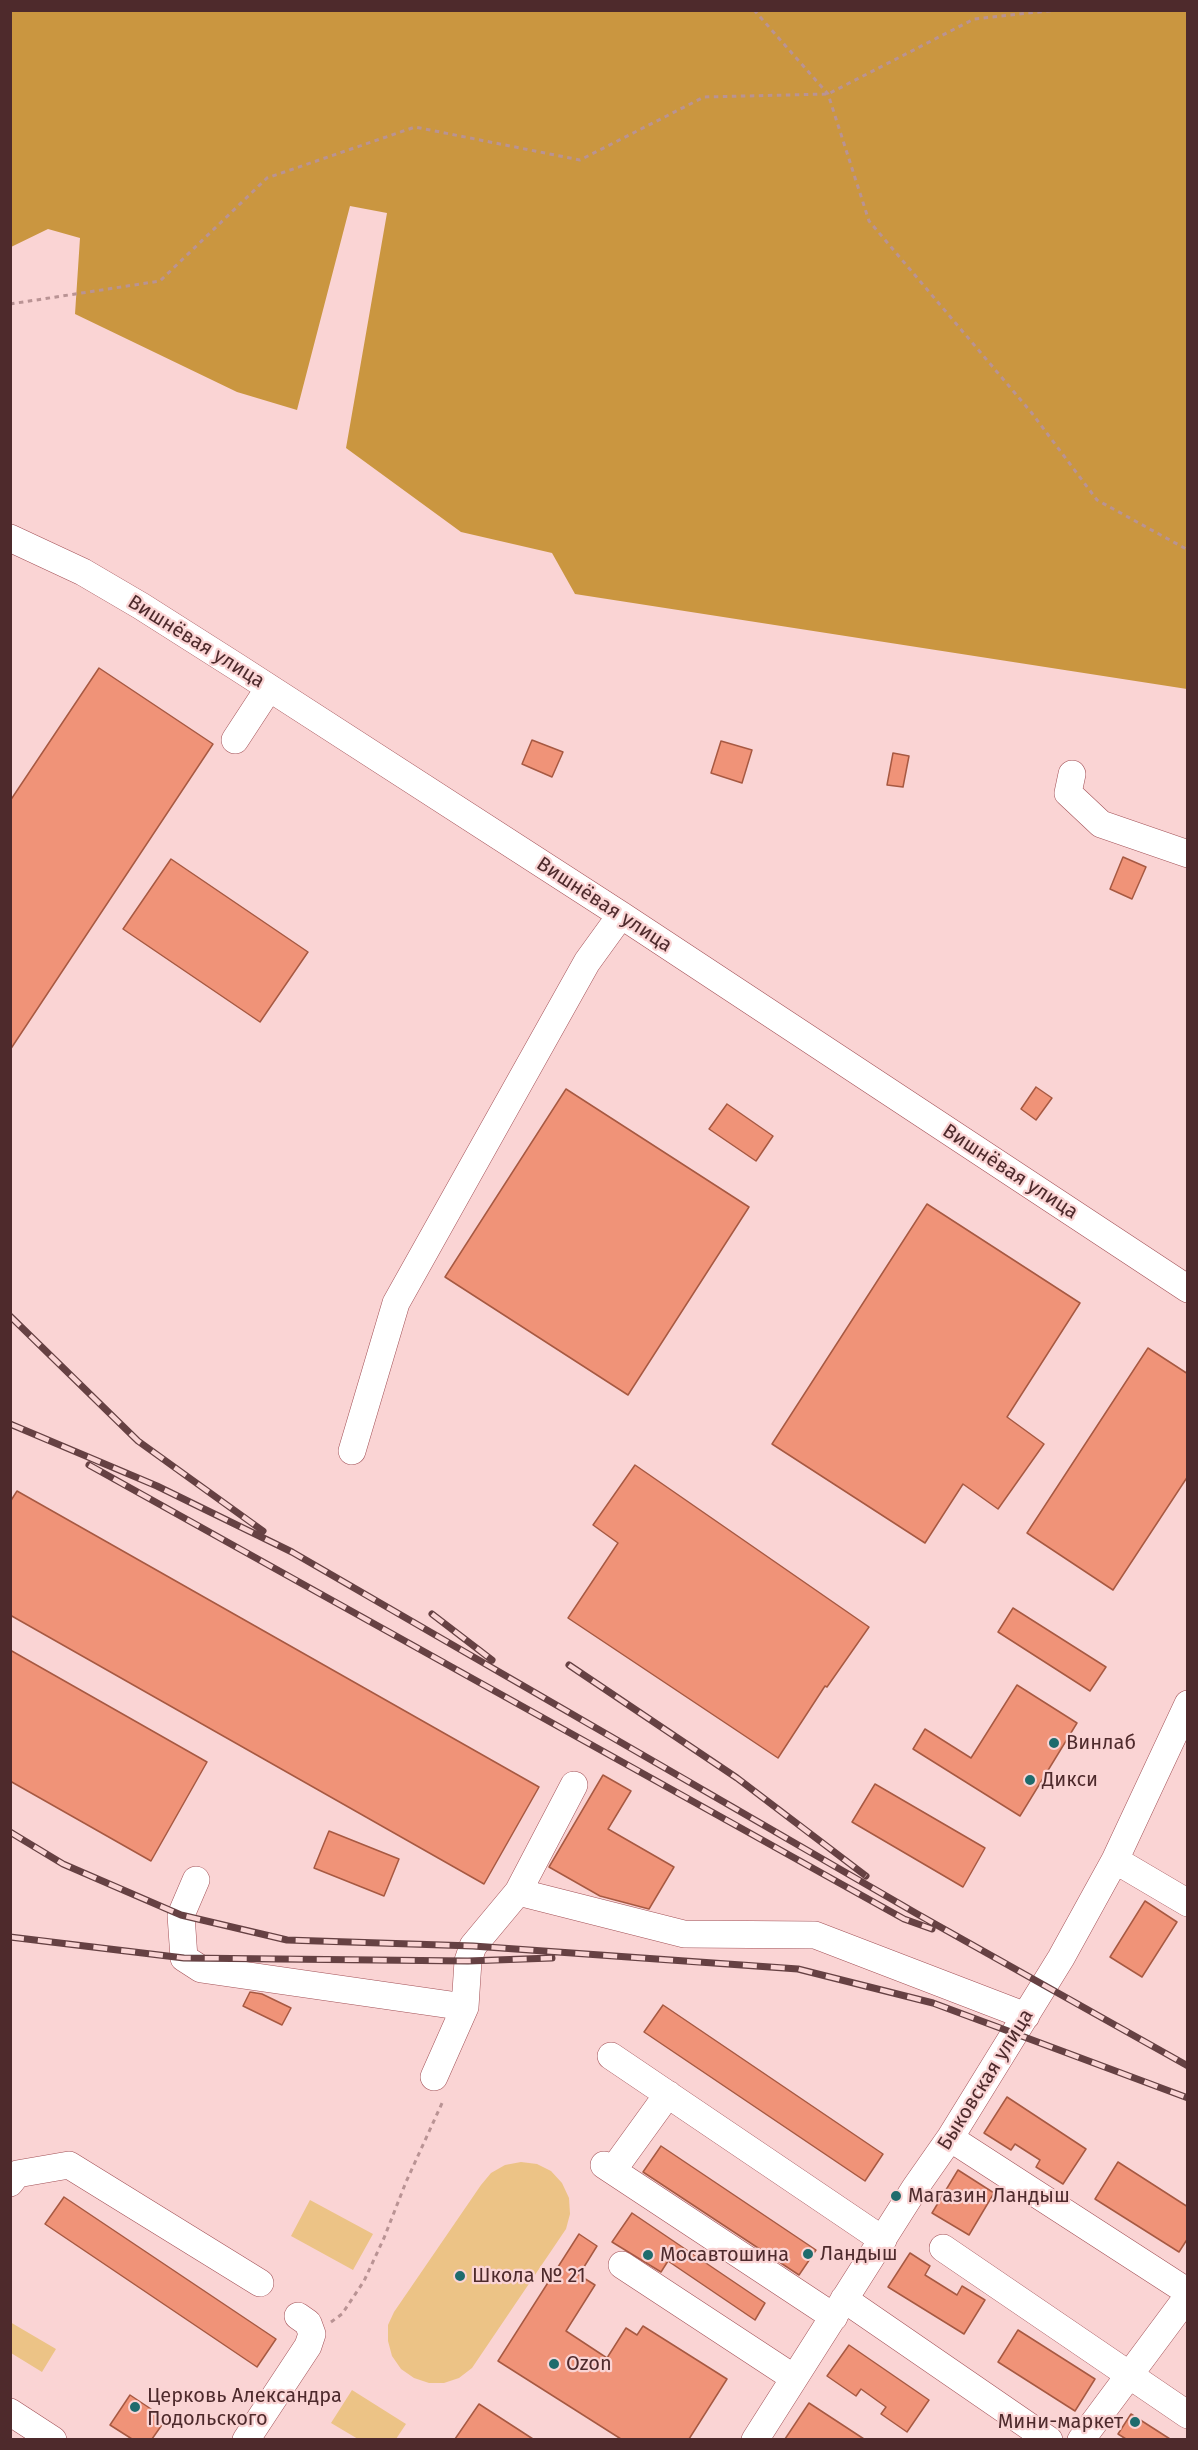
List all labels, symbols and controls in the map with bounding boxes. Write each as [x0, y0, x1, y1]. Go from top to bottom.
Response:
street label: Вишнёвая улица [123, 590, 269, 694]
street label: Вишнёвая улица [532, 852, 676, 958]
street label: Вишнёвая улица [938, 1119, 1082, 1225]
place label: Винлаб [1066, 1731, 1136, 1755]
marker: Винлаб [1047, 1736, 1061, 1750]
place label: Дикси [1042, 1768, 1098, 1792]
marker: Дикси [1023, 1773, 1037, 1787]
street label: Быковская улица [933, 2005, 1039, 2155]
place label: Магазин Ландыш [908, 2184, 1070, 2208]
marker: Магазин Ландыш [889, 2189, 903, 2203]
place label: Ландыш [820, 2242, 898, 2266]
place label: Мосавтошина [660, 2243, 789, 2267]
marker: Ландыш [801, 2247, 815, 2261]
marker: Мосавтошина [641, 2248, 655, 2262]
place label: Школа № 21 [472, 2264, 586, 2288]
marker: Школа № 21 [453, 2269, 467, 2283]
place label: Ozon [566, 2352, 612, 2376]
marker: Ozon [547, 2357, 561, 2371]
place label: Церковь Александра Подольского [147, 2384, 342, 2431]
marker: Церковь Александра Подольского [128, 2400, 142, 2414]
place label: Мини-маркет [998, 2410, 1123, 2434]
marker: Мини-маркет [1128, 2415, 1142, 2429]

